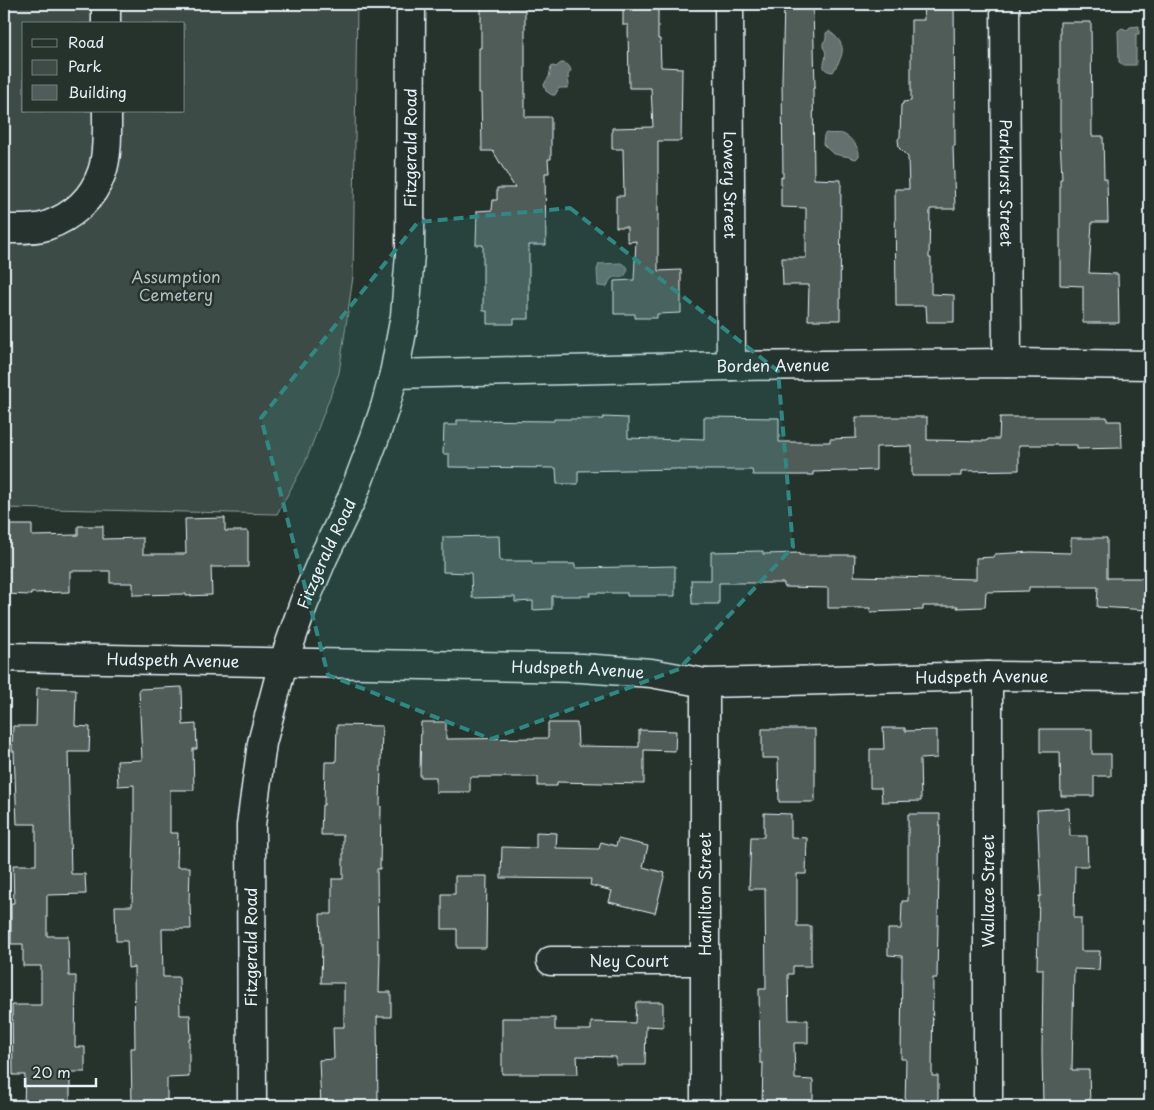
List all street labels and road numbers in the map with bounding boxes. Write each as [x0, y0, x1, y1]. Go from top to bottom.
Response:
street label: Fitzgerald Road [397, 88, 422, 207]
street label: Parkhurst Street [995, 119, 1019, 247]
street label: Lowery Street [719, 131, 743, 239]
street label: Borden Avenue [716, 352, 830, 377]
street label: Fitzgerald Road [290, 494, 361, 612]
street label: Hudspeth Avenue [106, 646, 240, 672]
street label: Hudspeth Avenue [511, 654, 645, 684]
street label: Hudspeth Avenue [915, 663, 1049, 689]
street label: Hamilton Street [692, 832, 716, 956]
street label: Wallace Street [975, 834, 999, 948]
street label: Fitzgerald Road [238, 887, 262, 1007]
street label: Ney Court [589, 948, 669, 972]

